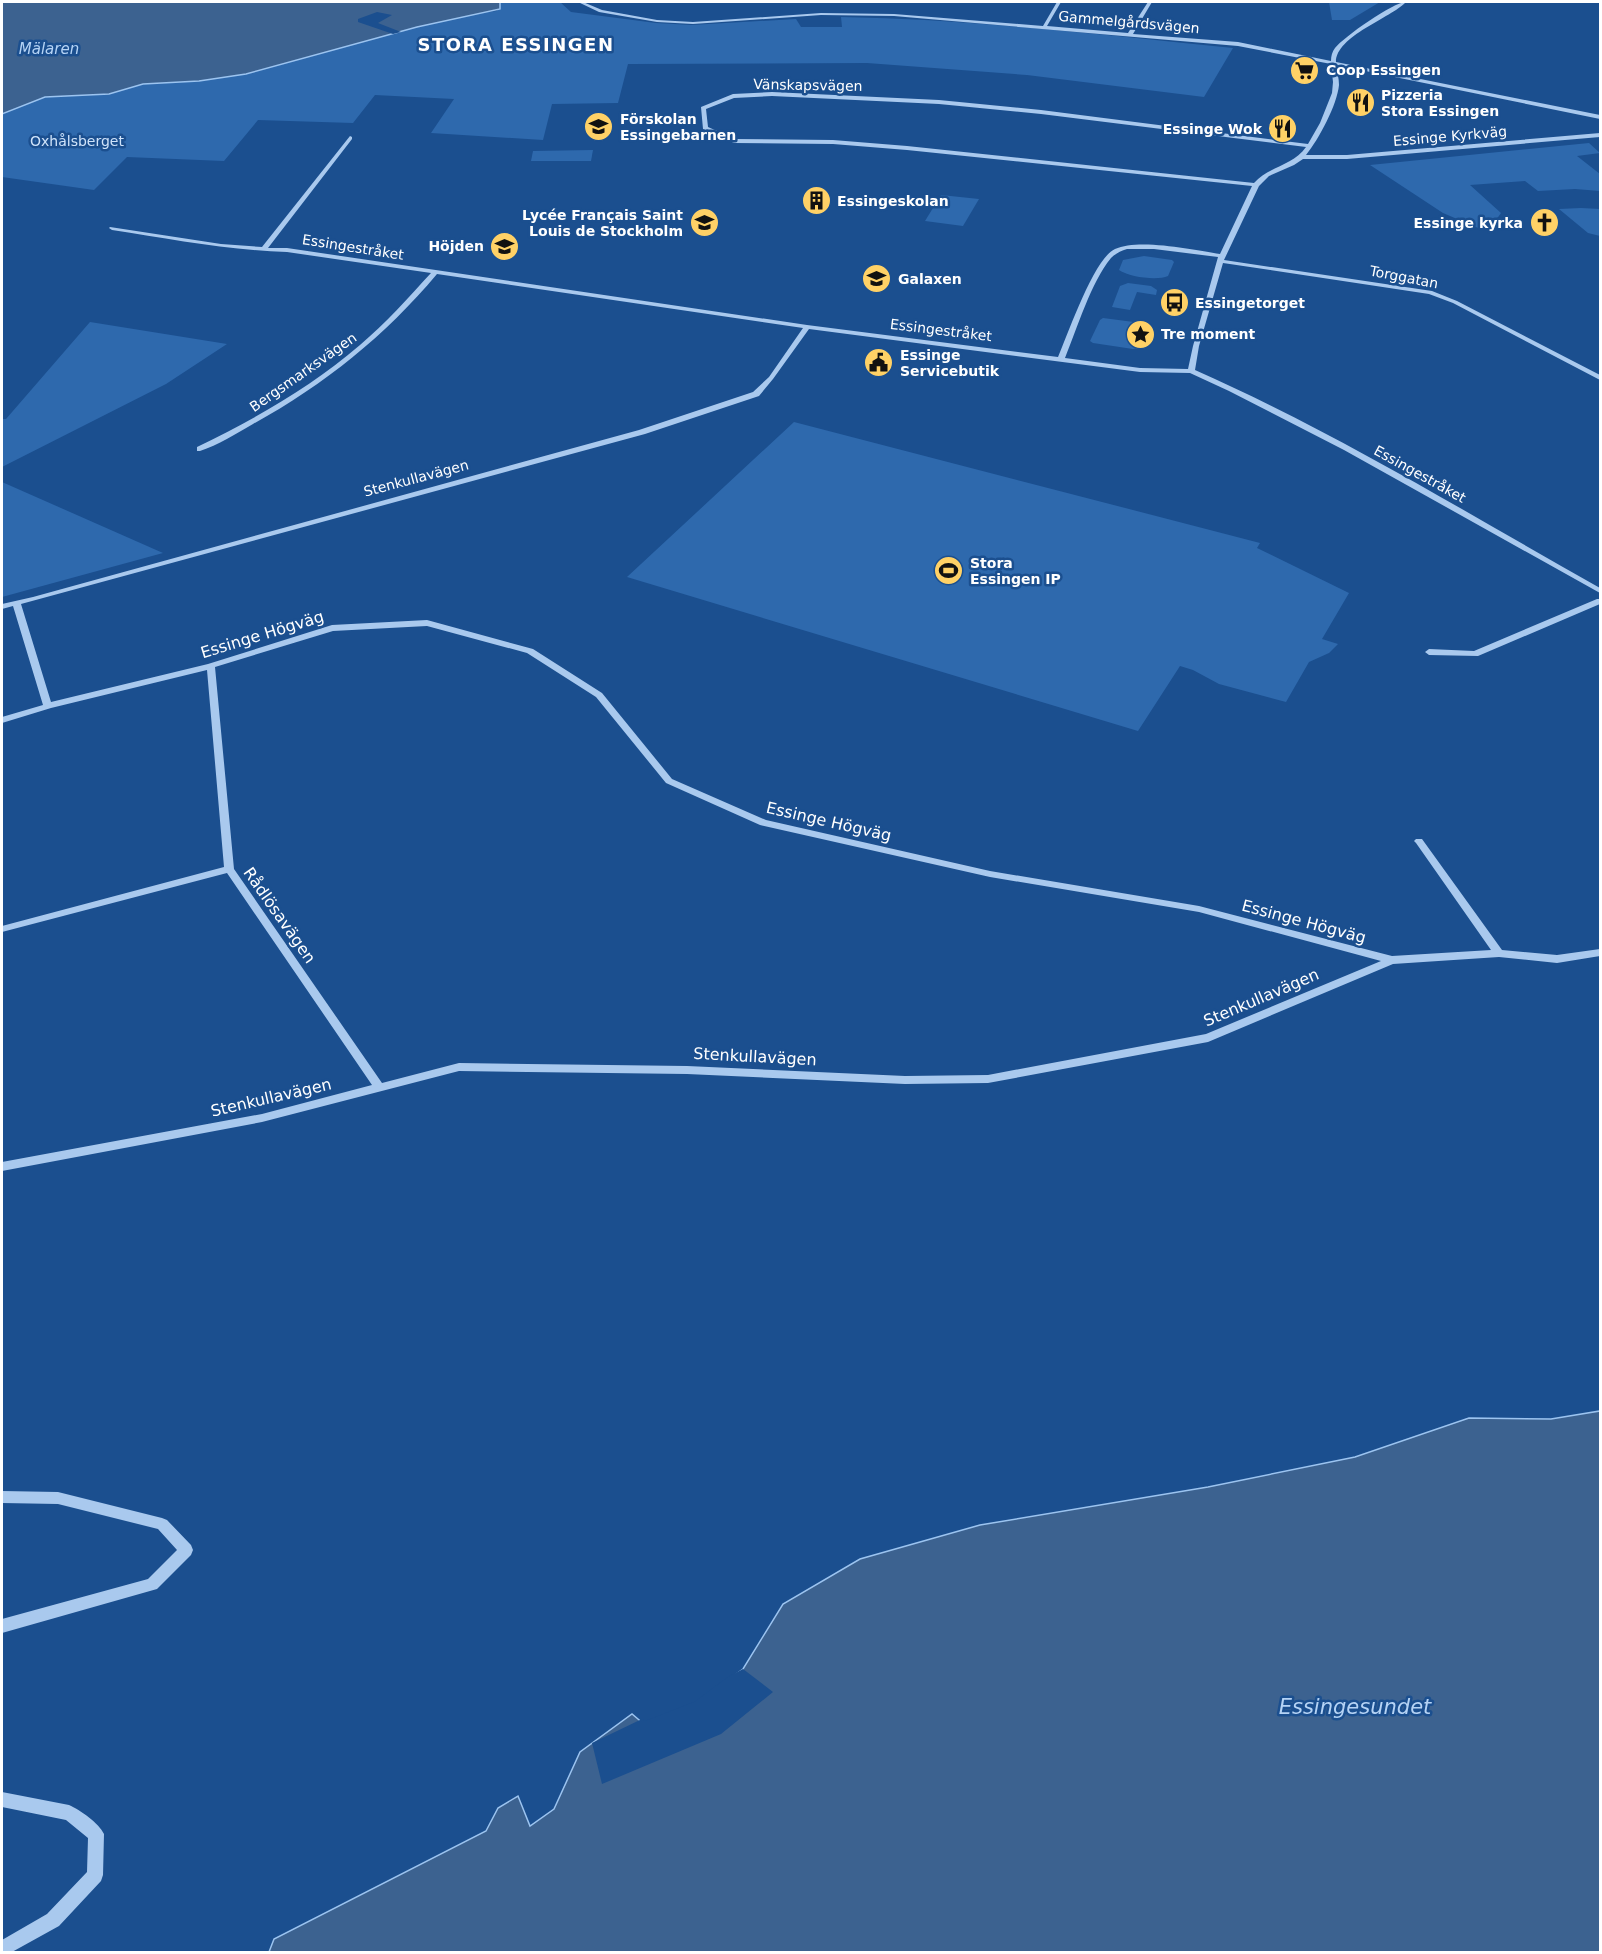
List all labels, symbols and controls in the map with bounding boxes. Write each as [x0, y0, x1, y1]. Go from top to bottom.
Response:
street label: Gammelgårdsvägen [1058, 8, 1200, 36]
district label: STORA ESSINGEN [418, 34, 614, 55]
water label: Mälaren [19, 40, 79, 58]
supermarket icon: Coop Essingen [1289, 54, 1321, 86]
place label: Coop Essingen [1326, 62, 1441, 78]
street label: Vänskapsvägen [753, 76, 863, 94]
restaurant icon: Pizzeria Stora Essingen [1344, 87, 1376, 119]
place label: Pizzeria Stora Essingen [1381, 87, 1499, 119]
school or university icon: Förskolan Essingebarnen [583, 111, 615, 143]
place label: Förskolan Essingebarnen [620, 111, 736, 143]
restaurant icon: Essinge Wok [1267, 113, 1299, 145]
place label: Essinge Wok [1163, 121, 1263, 137]
street label: Essinge Kyrkväg [1392, 123, 1508, 149]
park label: Oxhålsberget [30, 133, 124, 149]
building icon: Essingeskolan [800, 185, 832, 217]
place label: Essingeskolan [837, 193, 949, 209]
place label: Lycée Français Saint Louis de Stockholm [522, 207, 683, 239]
school or university icon: Lycée Français Saint Louis de Stockholm [688, 207, 720, 239]
church icon: Essinge kyrka [1528, 207, 1560, 239]
place label: Essinge kyrka [1414, 215, 1523, 231]
school or university icon: Höjden [489, 230, 521, 262]
street label: Essingestråket [301, 231, 405, 263]
place label: Höjden [428, 238, 484, 254]
street label: Torggatan [1367, 262, 1440, 291]
school or university icon: Galaxen [861, 263, 893, 295]
place label: Galaxen [898, 271, 962, 287]
bus stop icon: Essingetorget [1158, 287, 1190, 319]
place label: Essingetorget [1195, 295, 1305, 311]
street label: Essingestråket [889, 316, 993, 344]
place icon: Tre moment [1124, 318, 1156, 350]
place label: Tre moment [1161, 326, 1256, 342]
street label: Bergsmarksvägen [247, 329, 359, 415]
public building icon: Essinge Servicebutik [863, 347, 895, 379]
place label: Essinge Servicebutik [900, 347, 1000, 379]
street label: Essingestråket [1371, 442, 1469, 506]
street label: Stenkullavägen [362, 456, 470, 500]
sports icon: Stora Essingen IP [933, 555, 965, 587]
place label: Stora Essingen IP [970, 555, 1061, 587]
street label: Essinge Högväg [198, 607, 326, 662]
street label: Essinge Högväg [764, 798, 893, 845]
street label: Rådlösavägen [240, 864, 320, 967]
street label: Essinge Högväg [1240, 896, 1368, 947]
street label: Stenkullavägen [1201, 965, 1322, 1030]
street label: Stenkullavägen [693, 1044, 817, 1069]
street label: Stenkullavägen [209, 1074, 333, 1121]
water label: Essingesundet [1279, 1695, 1432, 1719]

